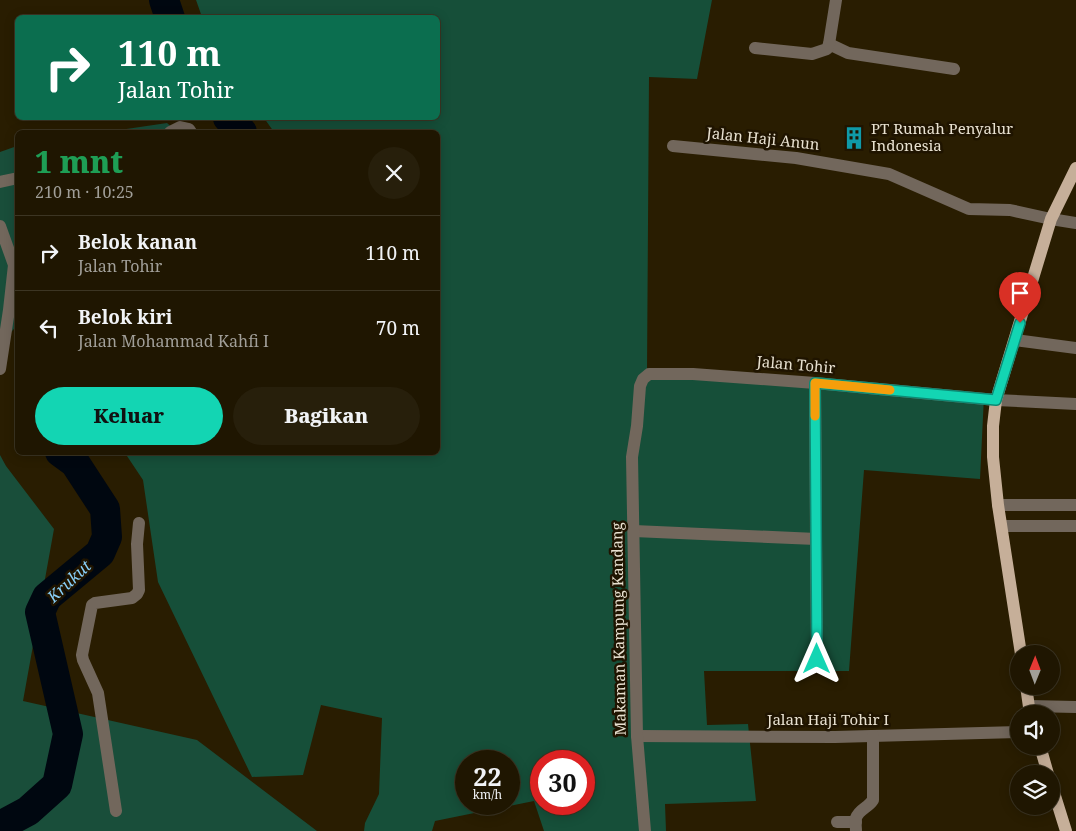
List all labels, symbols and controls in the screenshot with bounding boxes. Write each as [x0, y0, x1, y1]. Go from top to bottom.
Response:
text: 110 m [118, 29, 221, 76]
icon: right [35, 35, 100, 100]
text: Jalan Tohir [118, 74, 234, 104]
place label: PT Rumah Penyalur Indonesia [871, 118, 1013, 155]
street label: Jalan Haji Anun [705, 122, 821, 154]
building icon: PT Rumah Penyalur Indonesia [841, 125, 867, 151]
text: 1 mnt [35, 141, 123, 182]
button: close [368, 147, 420, 199]
text: 210 m · 10:25 [35, 181, 134, 203]
text: Belok kanan [78, 229, 197, 255]
icon: right [35, 239, 63, 267]
text: 110 m [365, 240, 420, 266]
text: Jalan Tohir [78, 255, 162, 277]
pin [999, 272, 1041, 323]
icon: arrive [1006, 279, 1034, 307]
text: Belok kiri [78, 304, 172, 330]
icon: left [35, 314, 63, 342]
text: 70 m [376, 315, 420, 341]
text: Jalan Mohammad Kahfi I [78, 330, 269, 352]
street label: Jalan Tohir [755, 351, 836, 377]
button: Keluar [35, 387, 223, 445]
button: Bagikan [233, 387, 420, 445]
street label: Makaman Kampung Kandang [606, 522, 630, 736]
water label: Krukut [41, 555, 96, 608]
position arrow [790, 632, 842, 684]
north arrow [1010, 645, 1060, 695]
map controls [1010, 645, 1060, 815]
button: sound [1010, 705, 1060, 755]
street label: Jalan Haji Tohir I [766, 709, 889, 729]
speed limit sign: 30 [530, 750, 595, 815]
text: 22 [473, 759, 502, 793]
button: layers [1010, 765, 1060, 815]
text: km/h [473, 786, 502, 803]

